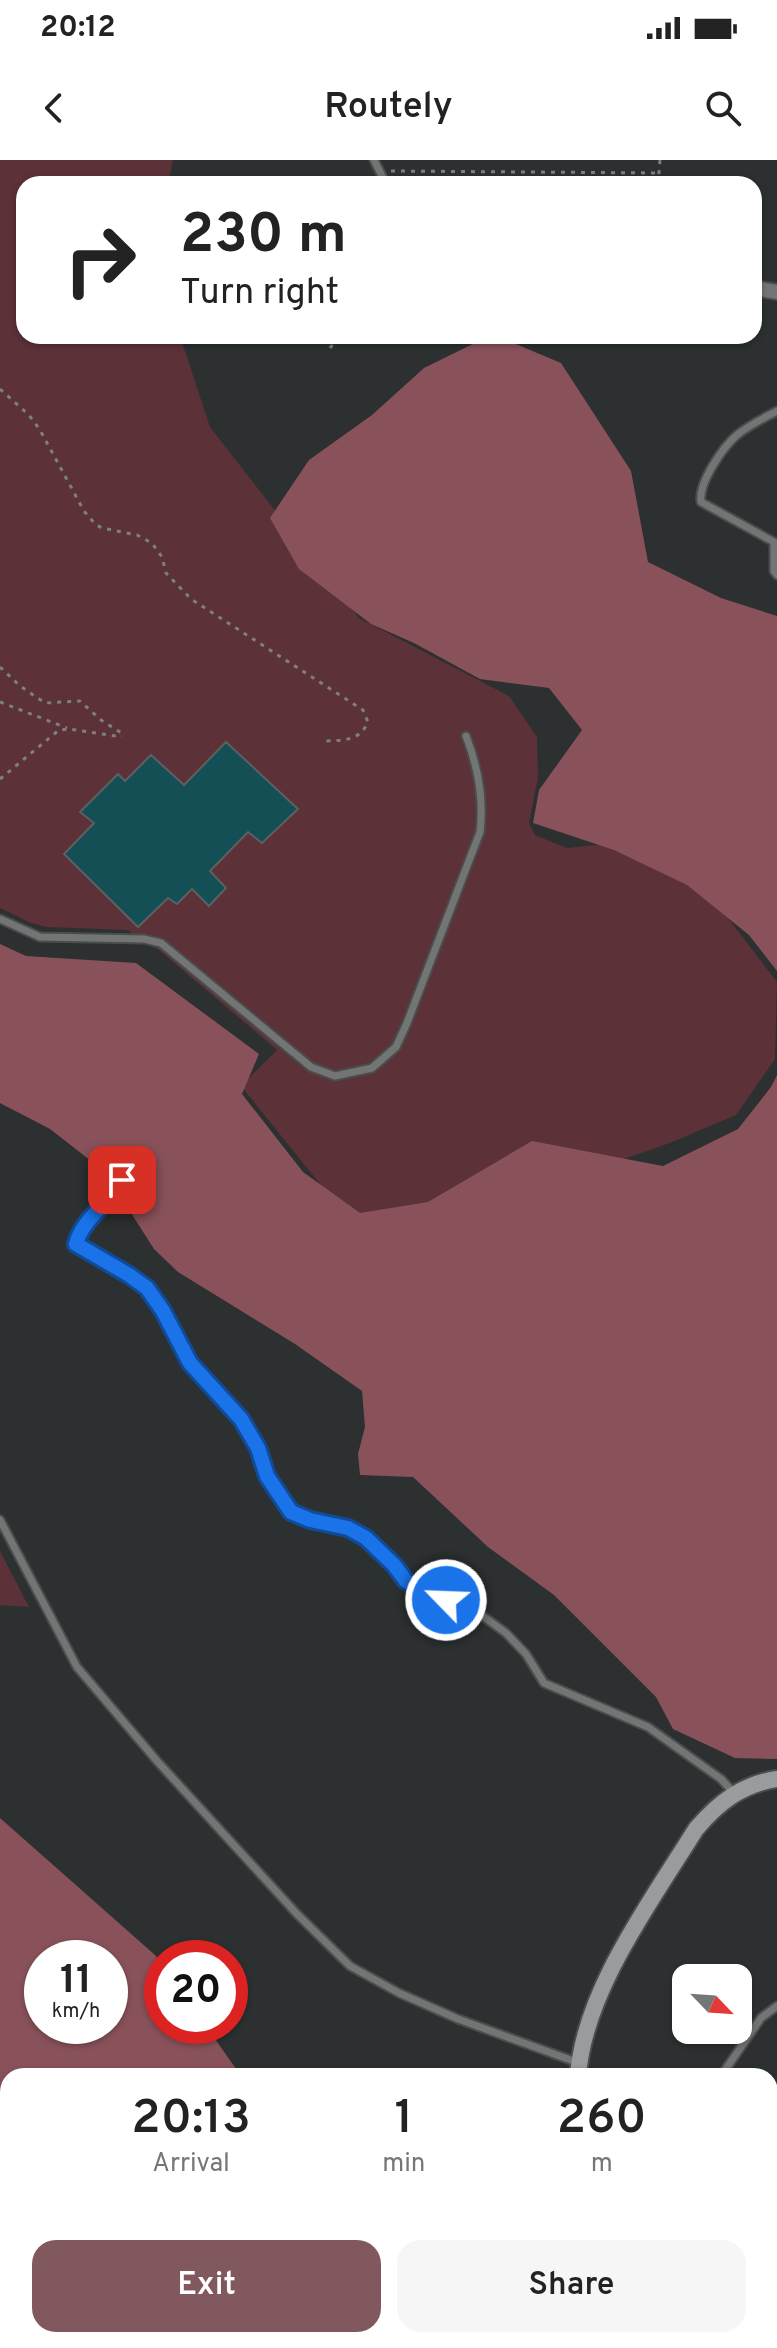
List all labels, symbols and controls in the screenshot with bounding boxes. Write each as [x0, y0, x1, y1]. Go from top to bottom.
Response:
text: 20:12 [40, 10, 116, 47]
text: Routely [324, 85, 453, 131]
icon: back [32, 86, 76, 130]
icon: search [701, 86, 745, 130]
text: 230 m [180, 202, 347, 272]
icon: right [48, 208, 152, 312]
text: Turn right [180, 271, 339, 317]
pin [88, 1146, 156, 1214]
icon: arrive [100, 1158, 144, 1202]
position arrow [404, 1558, 488, 1642]
speed limit sign: 20 [144, 1940, 248, 2044]
text: 11 [60, 1957, 92, 2007]
north arrow [672, 1964, 752, 2044]
map controls [672, 1964, 752, 2044]
text: km/h [52, 1999, 100, 2025]
text: 20:13 [131, 2090, 251, 2150]
text: 1 [394, 2090, 413, 2150]
text: 260 [557, 2090, 647, 2150]
text: Arrival [152, 2148, 230, 2181]
text: min [382, 2148, 426, 2181]
text: m [591, 2148, 613, 2181]
button: Exit [32, 2240, 381, 2332]
button: Share [397, 2240, 746, 2332]

